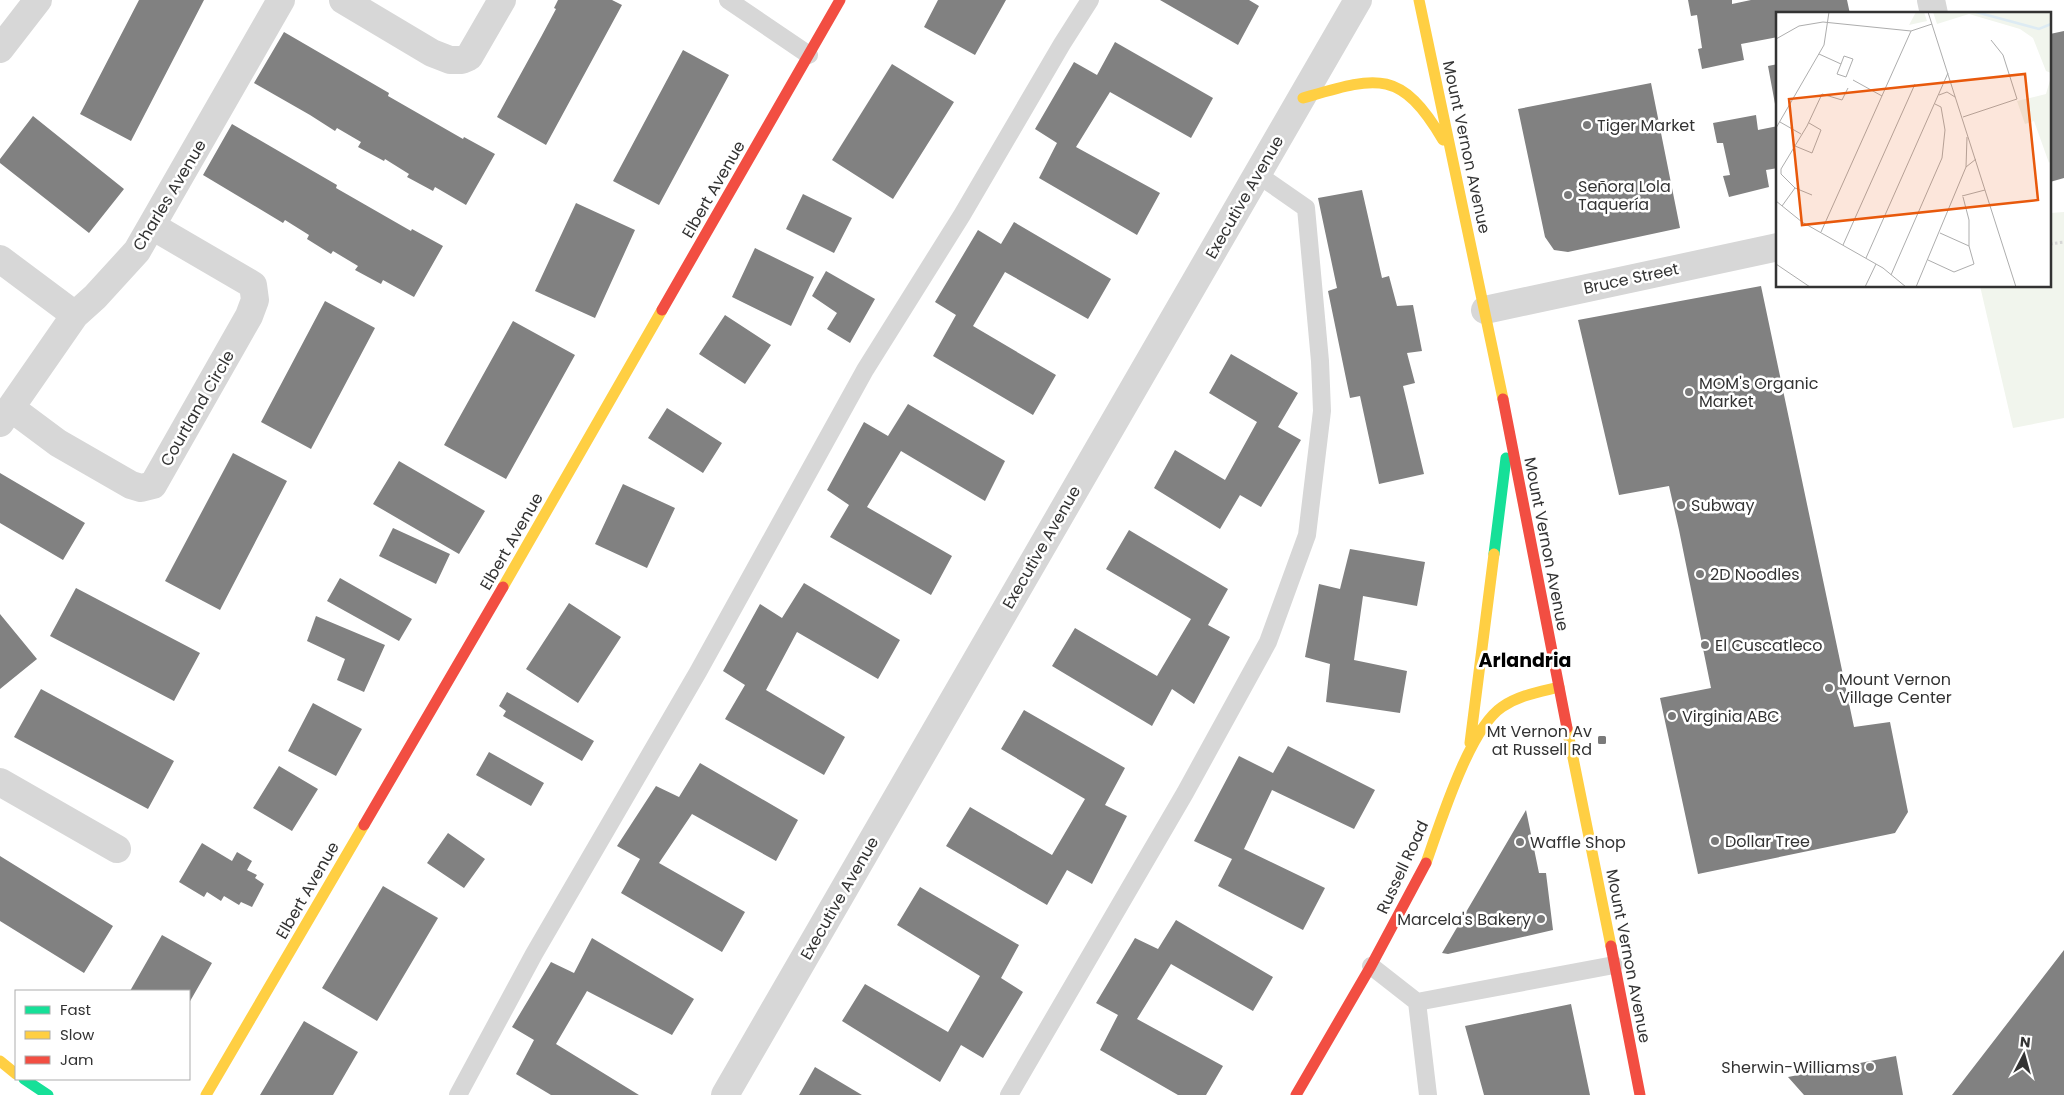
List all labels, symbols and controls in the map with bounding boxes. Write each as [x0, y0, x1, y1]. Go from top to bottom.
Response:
inset map [1776, 12, 2052, 288]
street label: Mount Vernon Avenue [1437, 58, 1496, 236]
place label: Tiger Market [1597, 114, 1695, 137]
marker: Tiger Market [1581, 119, 1593, 131]
street label: Executive Avenue [1200, 131, 1289, 263]
street label: Charles Avenue [127, 135, 212, 255]
street label: Elbert Avenue [676, 136, 751, 242]
place label: Señora Lola Taquería [1578, 175, 1671, 216]
marker: Señora Lola Taquería [1562, 189, 1574, 201]
street label: Bruce Street [1581, 257, 1681, 300]
street label: Courtland Circle [155, 346, 240, 471]
place label: MOM's Organic Market [1699, 372, 1819, 413]
marker: MOM's Organic Market [1683, 386, 1695, 398]
street label: Mount Vernon Avenue [1518, 455, 1575, 633]
street label: Executive Avenue [997, 481, 1086, 613]
street label: Elbert Avenue [474, 488, 549, 594]
place label: Subway [1691, 494, 1754, 517]
marker: Subway [1675, 499, 1687, 511]
place label: 2D Noodles [1710, 563, 1800, 586]
marker: 2D Noodles [1694, 568, 1706, 580]
place label: El Cuscatleco [1715, 634, 1823, 657]
marker: El Cuscatleco [1699, 639, 1711, 651]
district label: Arlandria [1479, 647, 1572, 674]
place label: Mount Vernon Village Center [1839, 668, 1952, 709]
marker: Mount Vernon Village Center [1823, 682, 1835, 694]
place label: Virginia ABC [1682, 705, 1780, 728]
marker: Virginia ABC [1666, 710, 1678, 722]
place label: Mt Vernon Av at Russell Rd [1487, 720, 1592, 761]
marker: Mt Vernon Av at Russell Rd [1596, 734, 1608, 746]
street label: Russell Road [1371, 817, 1434, 918]
place label: Dollar Tree [1725, 830, 1810, 853]
place label: Waffle Shop [1530, 831, 1626, 854]
street label: Executive Avenue [795, 832, 884, 964]
marker: Dollar Tree [1709, 835, 1721, 847]
marker: Waffle Shop [1514, 836, 1526, 848]
street label: Elbert Avenue [270, 837, 345, 943]
street label: Mount Vernon Avenue [1600, 867, 1657, 1045]
place label: Marcela's Bakery [1397, 908, 1531, 931]
marker: Marcela's Bakery [1535, 913, 1547, 925]
legend [15, 990, 190, 1080]
text: Fast [60, 999, 91, 1020]
text: Slow [60, 1024, 95, 1045]
north arrow [1999, 1030, 2049, 1080]
text: N [2019, 1032, 2032, 1053]
text: Jam [60, 1049, 94, 1070]
place label: Sherwin-Williams [1721, 1056, 1860, 1079]
marker: Sherwin-Williams [1864, 1061, 1876, 1073]

